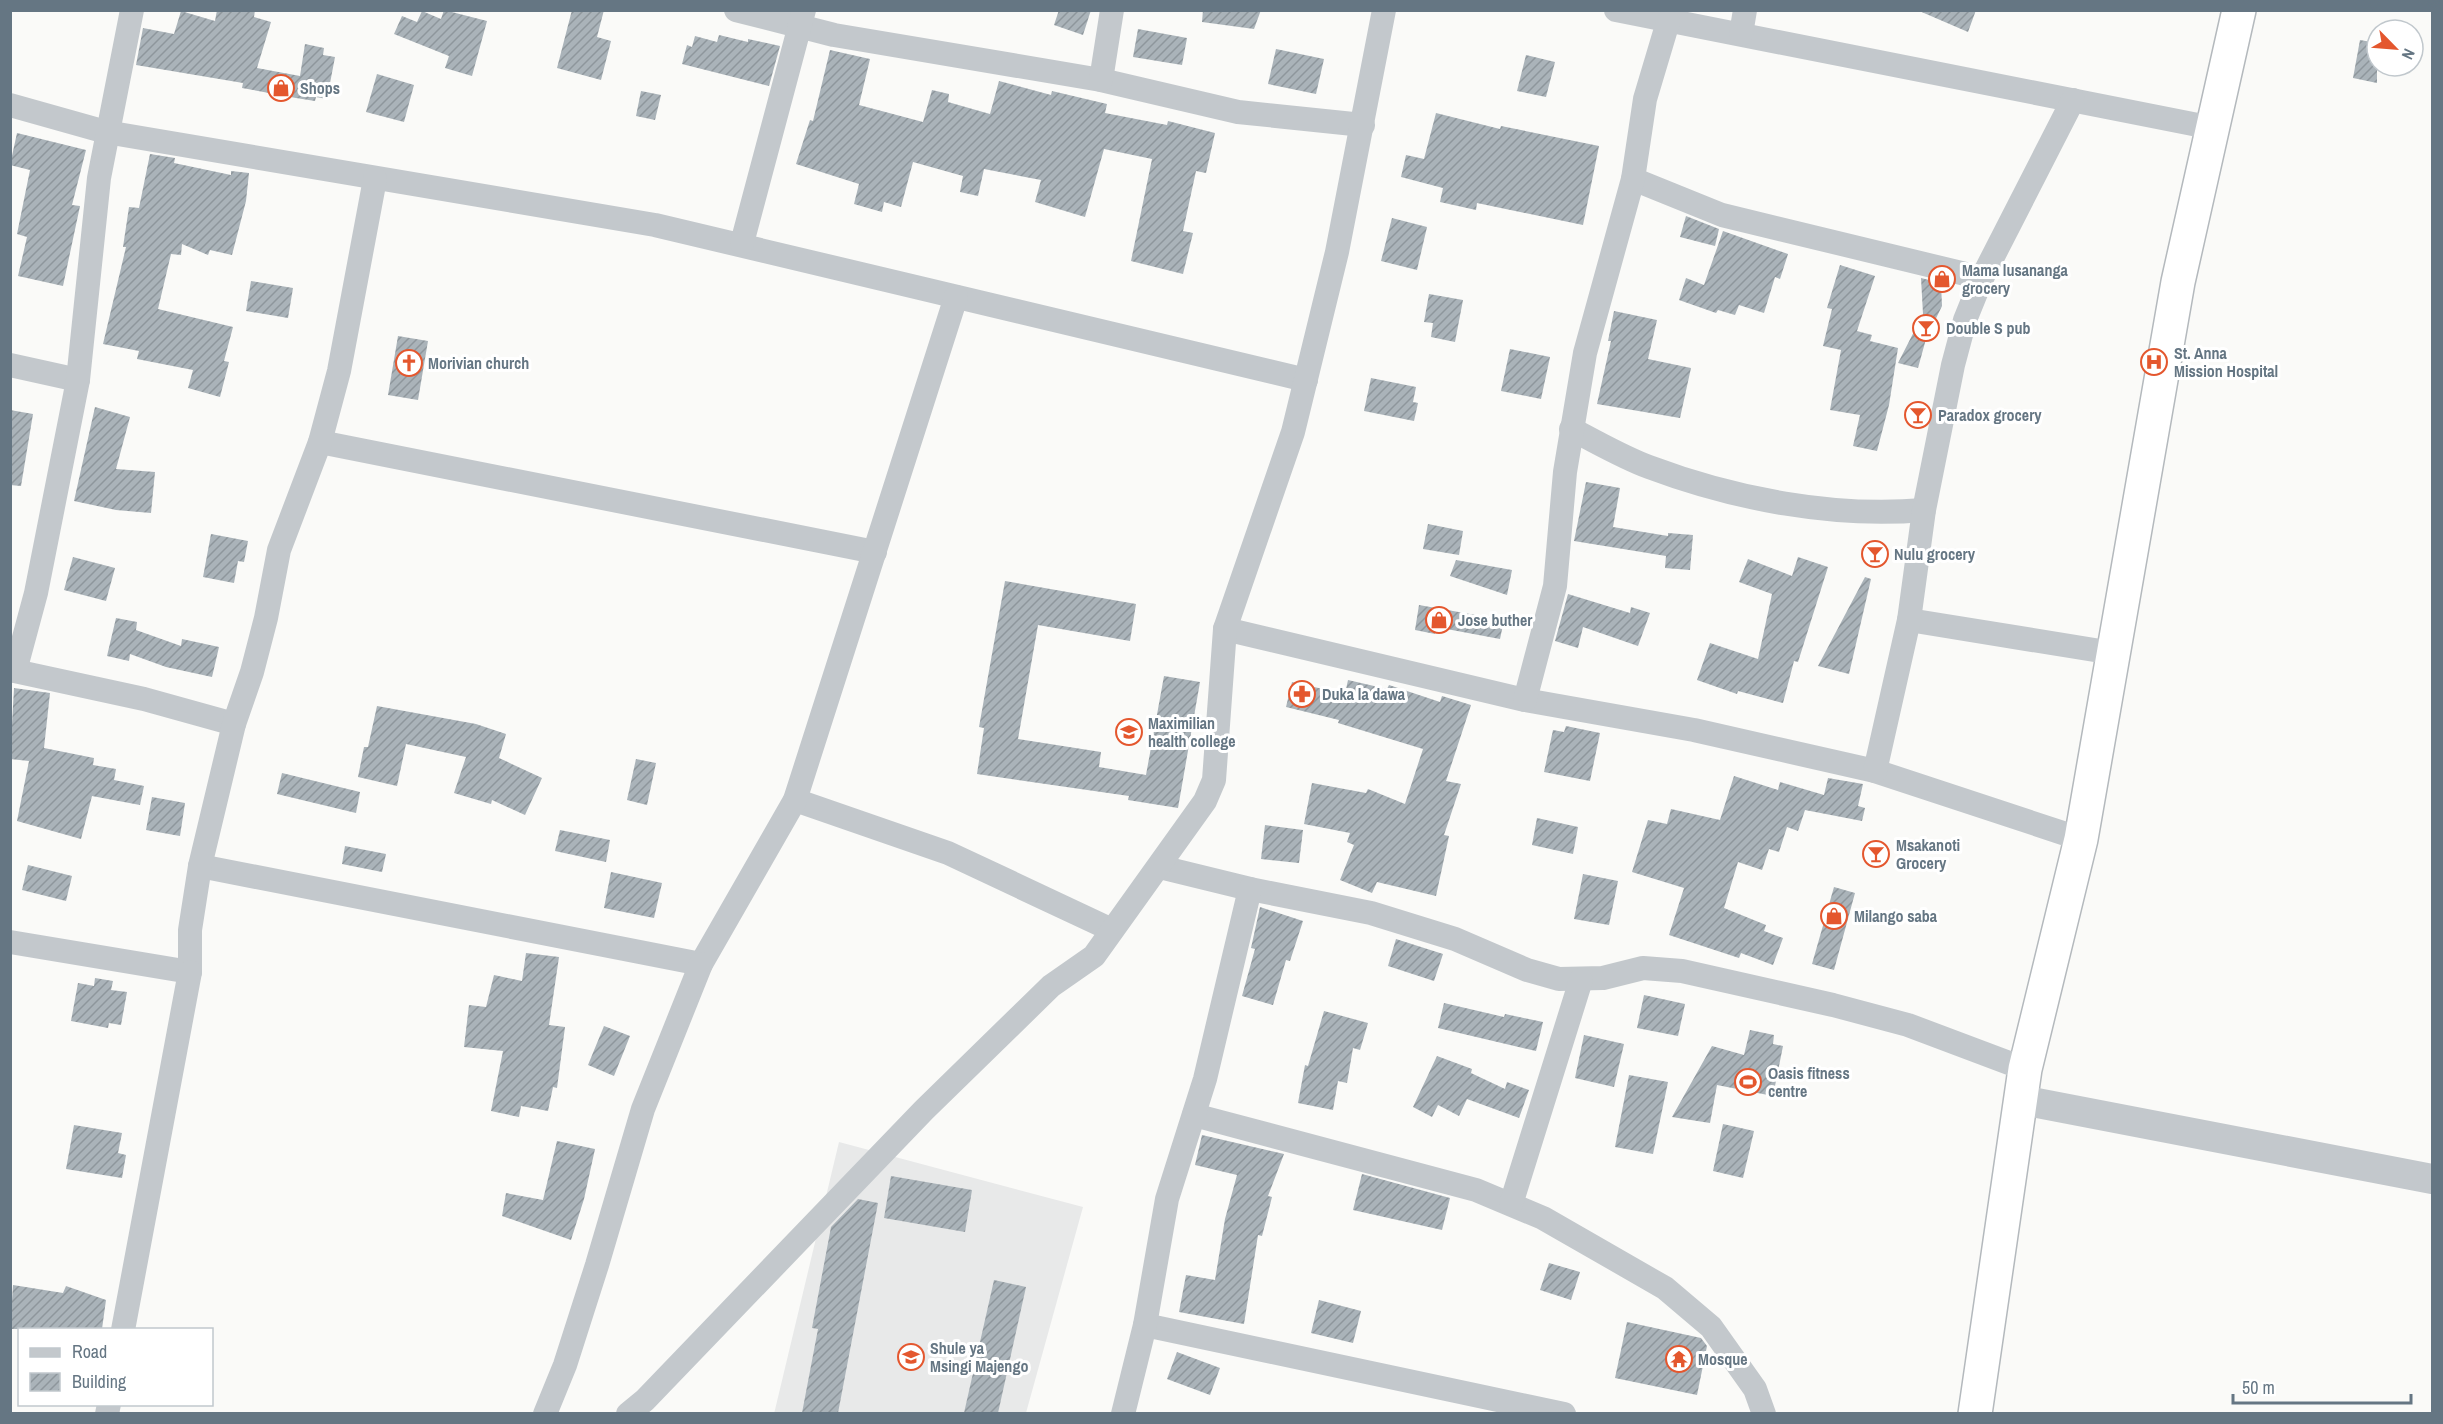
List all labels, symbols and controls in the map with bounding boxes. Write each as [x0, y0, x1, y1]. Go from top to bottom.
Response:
north arrow [2365, 18, 2425, 78]
text: N [2397, 45, 2421, 63]
shop icon: Shops [266, 73, 296, 103]
place label: Shops [300, 77, 340, 99]
place label: Mama lusananga grocery [1962, 259, 2068, 299]
shop icon: Mama lusananga grocery [1927, 264, 1957, 294]
bar icon: Double S pub [1911, 313, 1941, 343]
place label: Double S pub [1946, 317, 2031, 339]
place label: St. Anna Mission Hospital [2174, 342, 2278, 382]
hospital icon: St. Anna Mission Hospital [2139, 347, 2169, 377]
church icon: Morivian church [394, 348, 424, 378]
place label: Morivian church [428, 352, 529, 374]
bar icon: Paradox grocery [1903, 400, 1933, 430]
place label: Paradox grocery [1938, 404, 2042, 426]
bar icon: Nulu grocery [1860, 539, 1890, 569]
place label: Nulu grocery [1894, 543, 1976, 565]
shop icon: Jose buther [1424, 605, 1454, 635]
place label: Jose buther [1458, 609, 1533, 631]
pharmacy icon: Duka la dawa [1287, 679, 1317, 709]
place label: Duka la dawa [1322, 683, 1406, 705]
place label: Maximilian health college [1148, 712, 1236, 752]
school or university icon: Maximilian health college [1114, 717, 1144, 747]
place label: Msakanoti Grocery [1896, 834, 1960, 874]
bar icon: Msakanoti Grocery [1861, 839, 1891, 869]
shop icon: Milango saba [1819, 901, 1849, 931]
place label: Milango saba [1854, 905, 1938, 927]
place label: Oasis fitness centre [1768, 1062, 1850, 1102]
sports icon: Oasis fitness centre [1733, 1067, 1763, 1097]
legend [18, 1328, 213, 1406]
place label: Shule ya Msingi Majengo [930, 1337, 1028, 1377]
text: Road [72, 1339, 107, 1364]
school or university icon: Shule ya Msingi Majengo [896, 1342, 926, 1372]
temple icon: Mosque [1664, 1344, 1694, 1374]
place label: Mosque [1698, 1348, 1748, 1370]
scale bar [2233, 1367, 2412, 1405]
text: Building [72, 1369, 127, 1394]
text: 50 m [2242, 1375, 2275, 1400]

